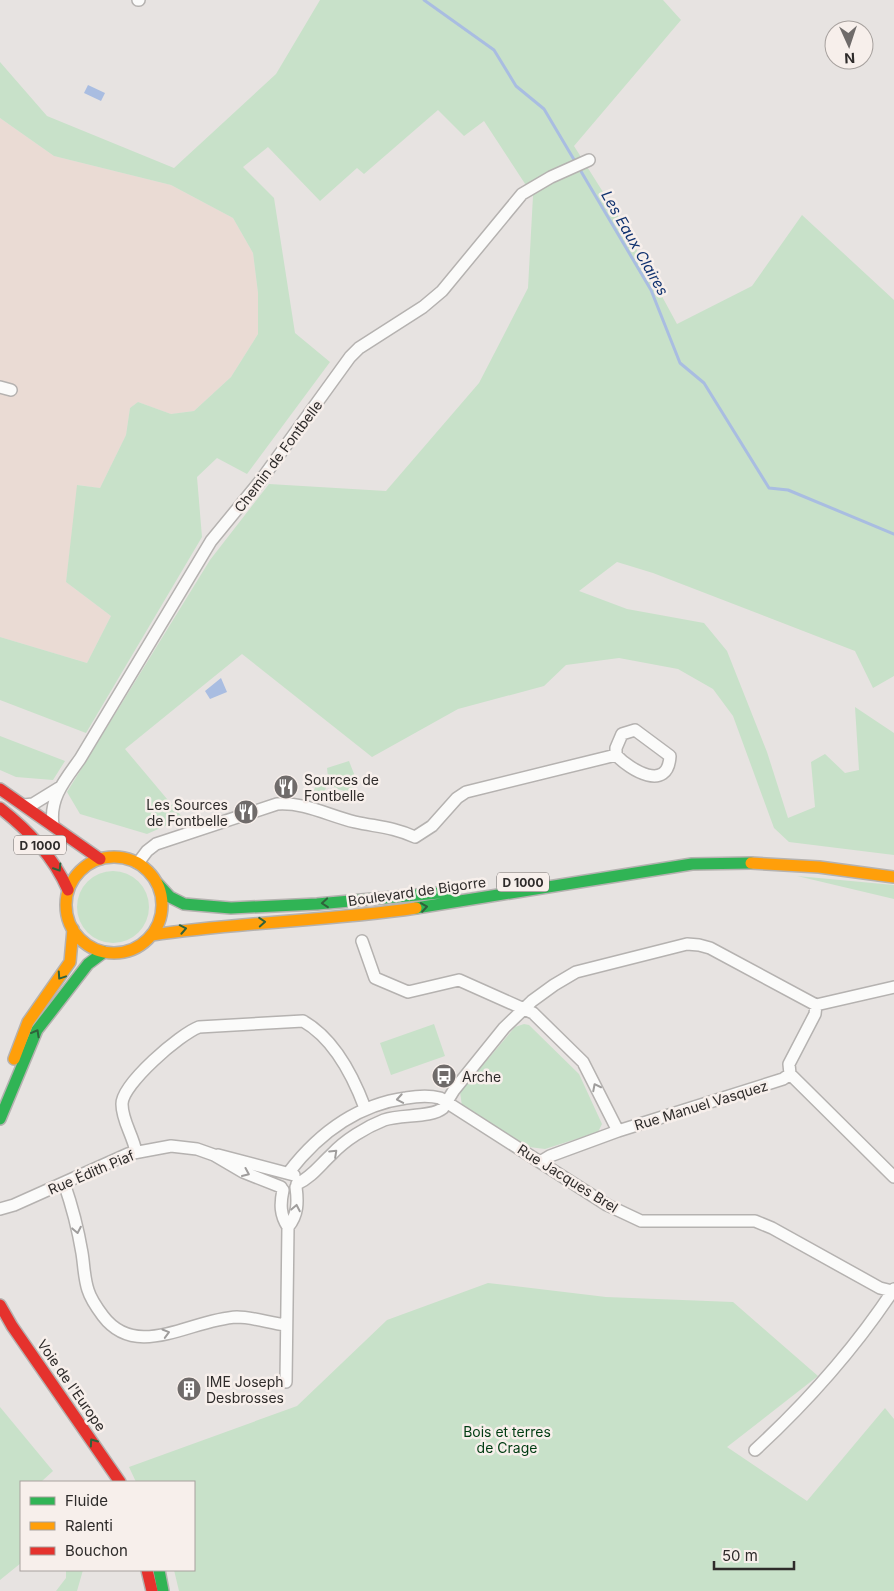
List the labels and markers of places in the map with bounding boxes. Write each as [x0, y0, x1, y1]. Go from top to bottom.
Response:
place label: Sources de Fontbelle [304, 771, 379, 804]
restaurant icon: Sources de Fontbelle [273, 774, 299, 800]
place label: Les Sources de Fontbelle [146, 796, 228, 829]
restaurant icon: Les Sources de Fontbelle [233, 799, 259, 825]
bus stop icon: Arche [431, 1063, 457, 1089]
place label: Arche [462, 1068, 501, 1085]
place label: IME Joseph Desbrosses [206, 1373, 284, 1406]
building icon: IME Joseph Desbrosses [176, 1376, 202, 1402]

